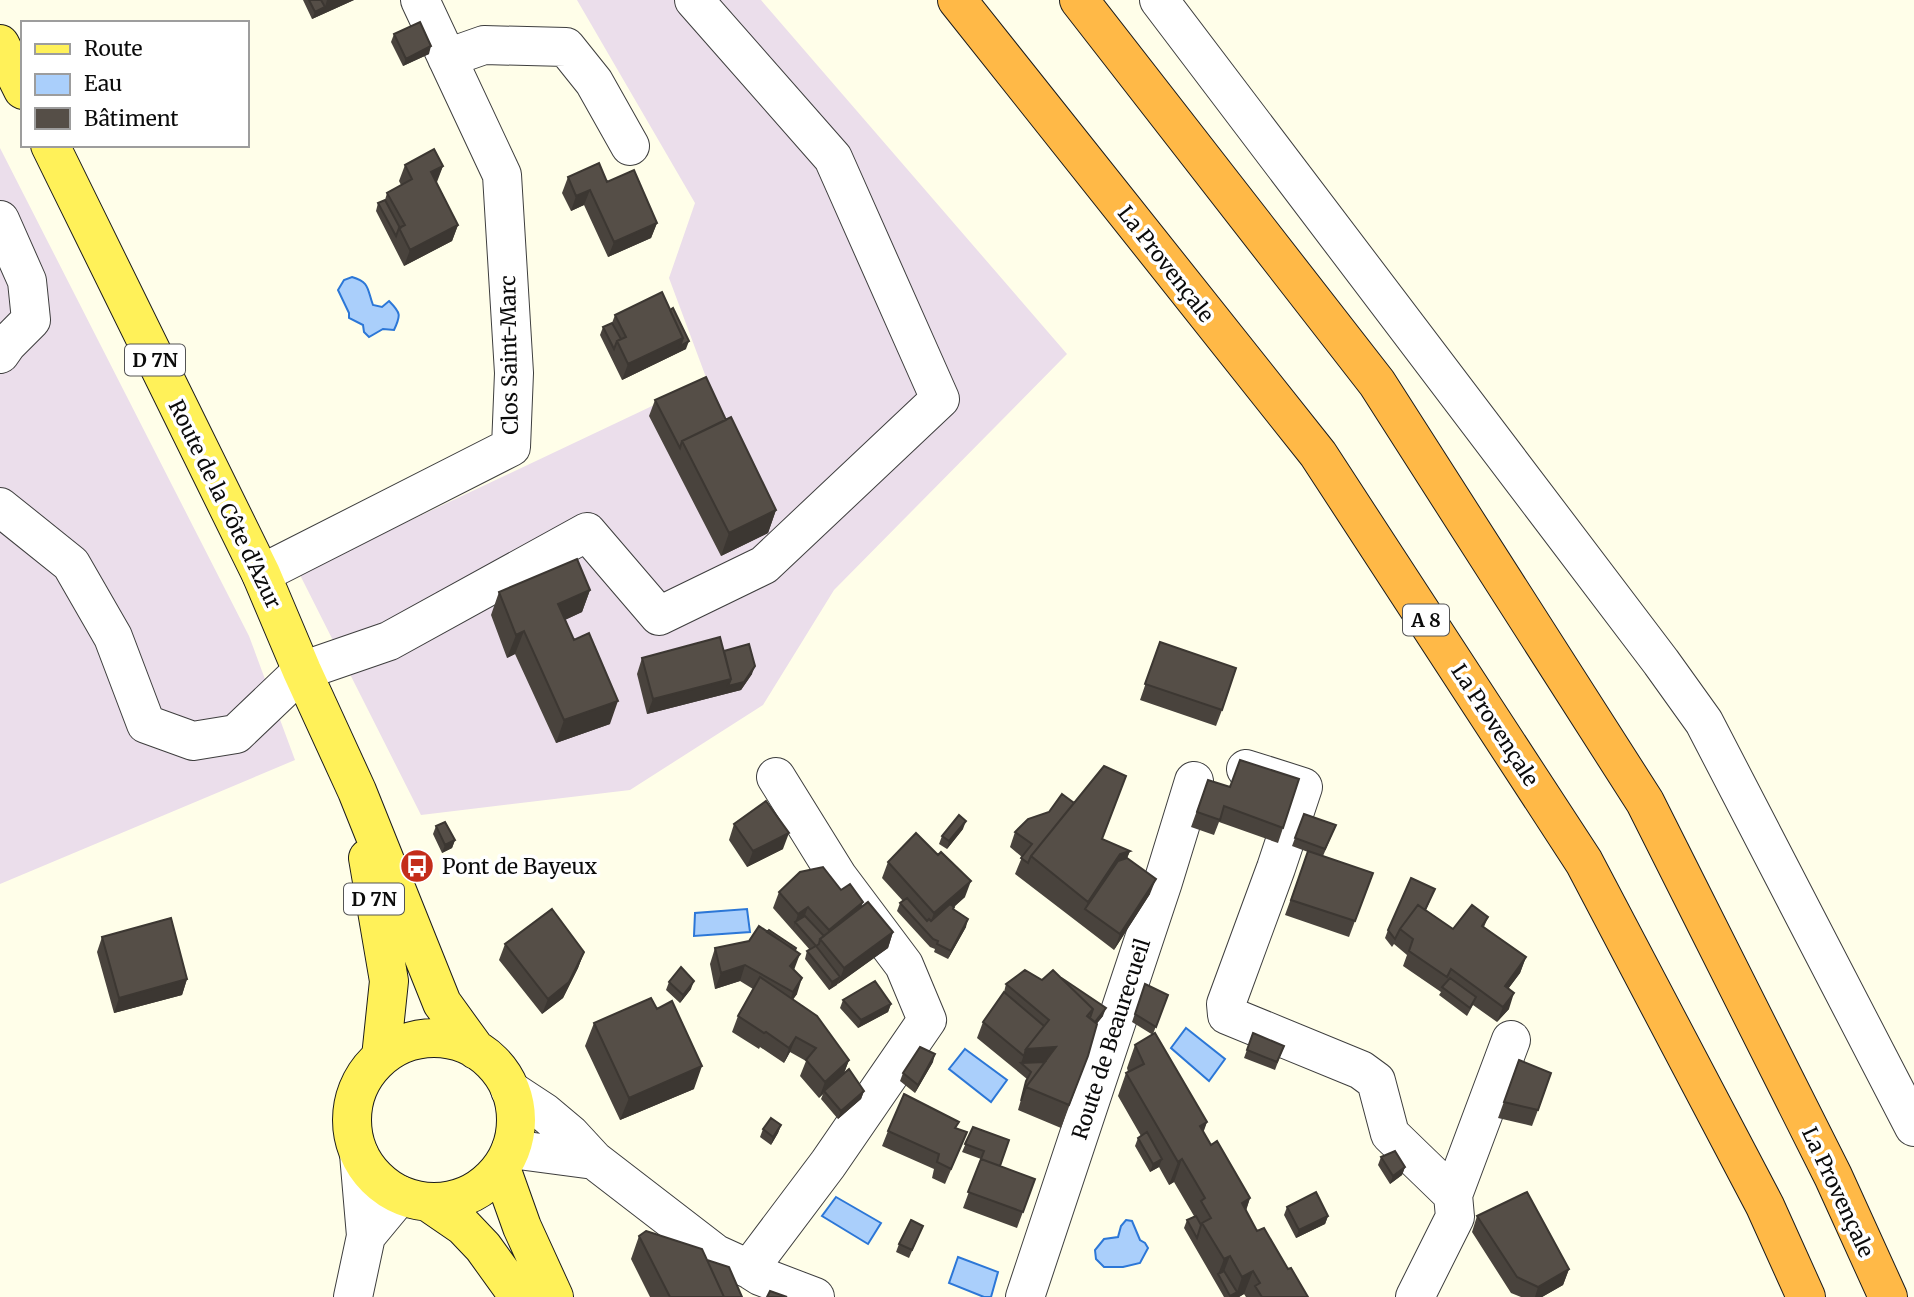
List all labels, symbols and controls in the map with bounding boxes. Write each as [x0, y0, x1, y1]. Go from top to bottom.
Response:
legend [21, 21, 248, 147]
text: Route [84, 35, 142, 62]
text: Eau [84, 70, 122, 97]
text: Bâtiment [84, 105, 178, 132]
street label: La Provençale [1112, 200, 1220, 328]
street label: Clos Saint-Marc [494, 275, 524, 435]
road number: D 7N [125, 344, 185, 376]
street label: Route de la Côte d'Azur [163, 395, 287, 613]
road number: A 8 [1403, 604, 1449, 636]
street label: La Provençale [1445, 659, 1545, 791]
bus stop icon: Pont de Bayeux [398, 847, 436, 885]
place label: Pont de Bayeux [442, 853, 598, 880]
road number: D 7N [344, 884, 404, 914]
street label: Route de Beaurecueil [1066, 935, 1156, 1143]
street label: La Provençale [1796, 1123, 1880, 1261]

